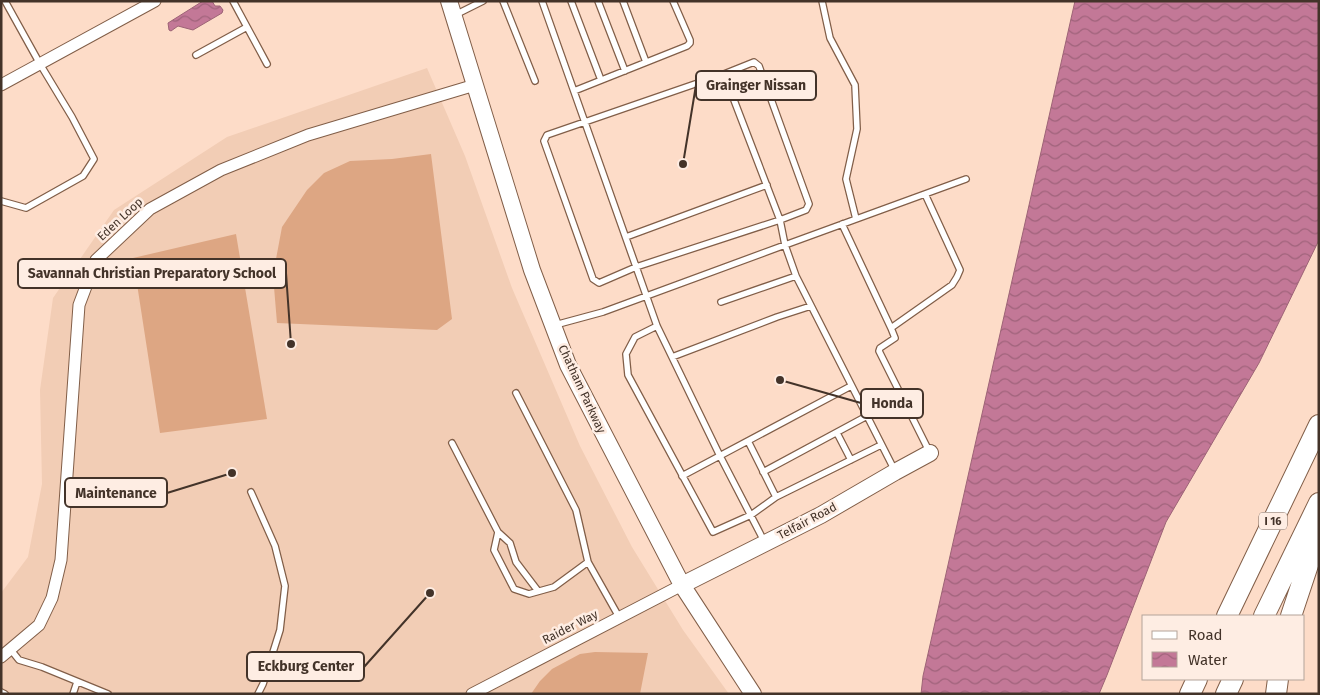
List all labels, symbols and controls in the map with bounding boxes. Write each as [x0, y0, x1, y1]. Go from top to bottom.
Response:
callout: Grainger Nissan [696, 71, 816, 100]
text: Grainger Nissan [706, 77, 806, 94]
street label: Eden Loop [94, 194, 146, 244]
callout: Savannah Christian Preparatory School [18, 259, 286, 288]
text: Savannah Christian Preparatory School [28, 265, 277, 282]
street label: Chatham Parkway [555, 343, 609, 435]
callout: Honda [861, 389, 923, 418]
text: Honda [871, 395, 913, 412]
callout: Maintenance [65, 478, 167, 507]
text: Maintenance [75, 485, 157, 502]
street label: Telfair Road [775, 500, 839, 542]
road number: I 16 [1259, 512, 1287, 530]
street label: Raider Way [540, 607, 600, 647]
legend [1142, 615, 1305, 680]
text: Road [1188, 626, 1223, 644]
text: Water [1188, 651, 1227, 669]
callout: Eckburg Center [247, 652, 364, 681]
text: Eckburg Center [258, 658, 355, 675]

